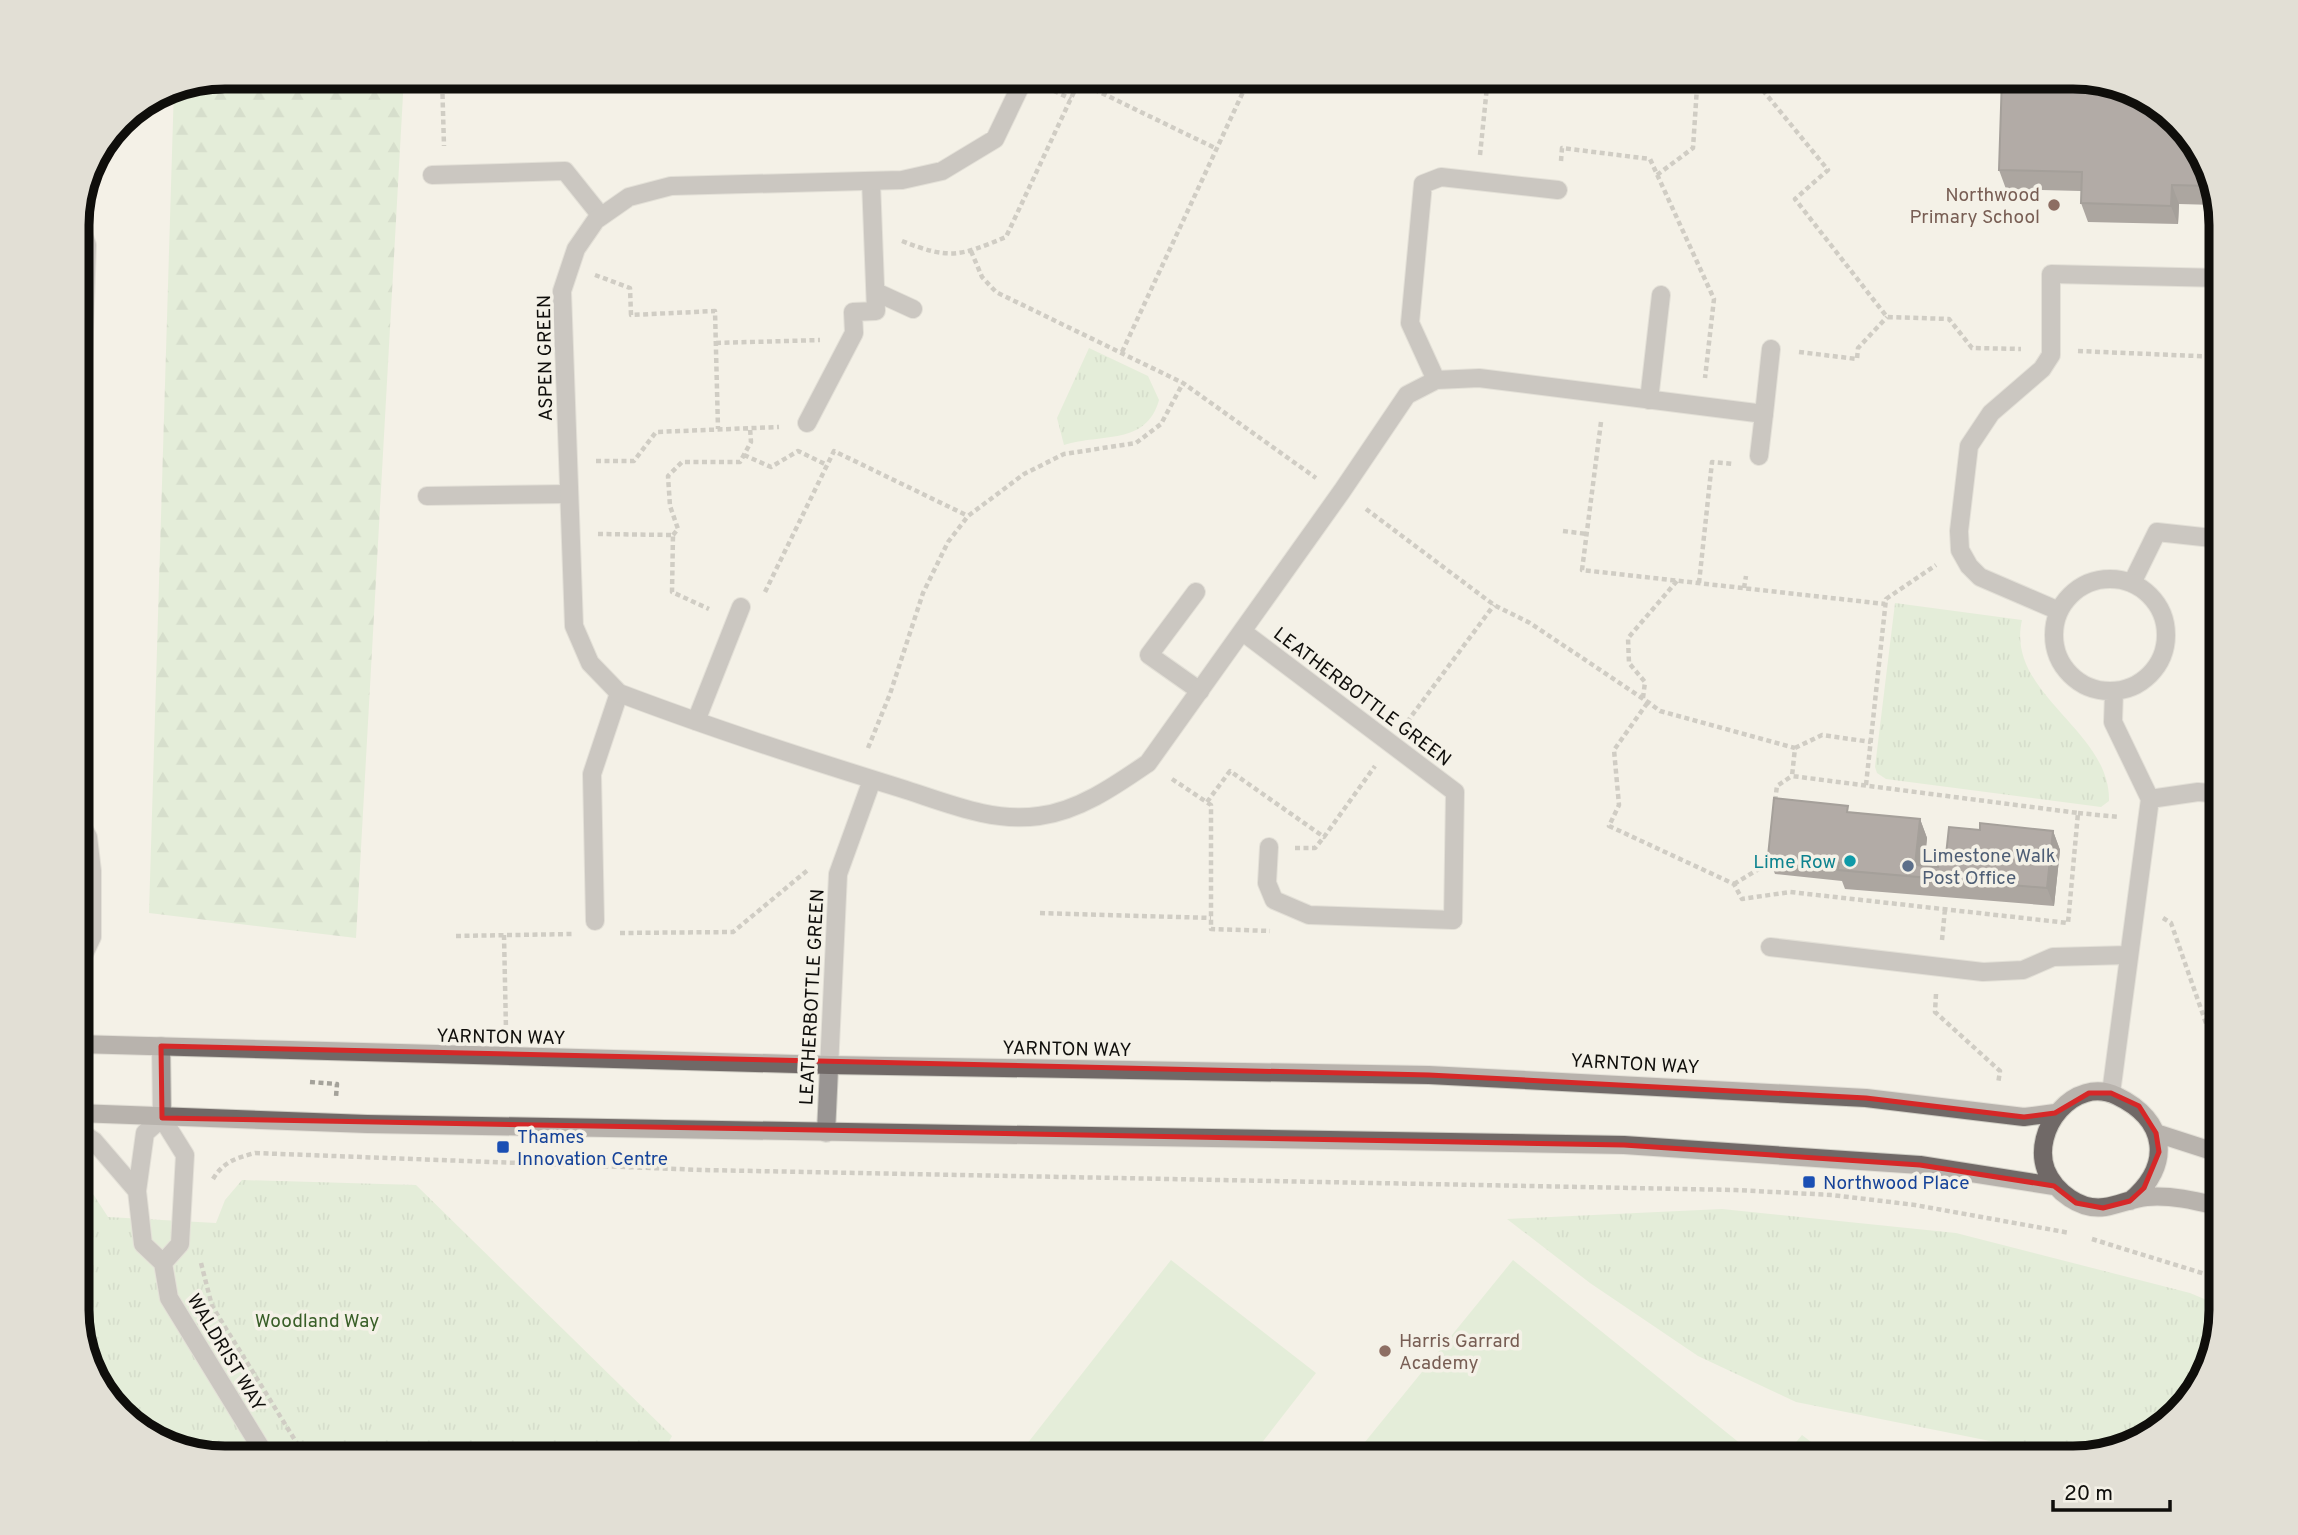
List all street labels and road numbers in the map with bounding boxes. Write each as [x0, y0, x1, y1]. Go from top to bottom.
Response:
street label: ASPEN GREEN [533, 294, 559, 422]
street label: LEATHERBOTTLE GREEN [1268, 623, 1456, 772]
street label: LEATHERBOTTLE GREEN [795, 888, 831, 1106]
street label: YARNTON WAY [436, 1025, 566, 1051]
street label: YARNTON WAY [1002, 1037, 1132, 1063]
street label: YARNTON WAY [1570, 1050, 1700, 1080]
street label: WALDRIST WAY [181, 1290, 270, 1416]

